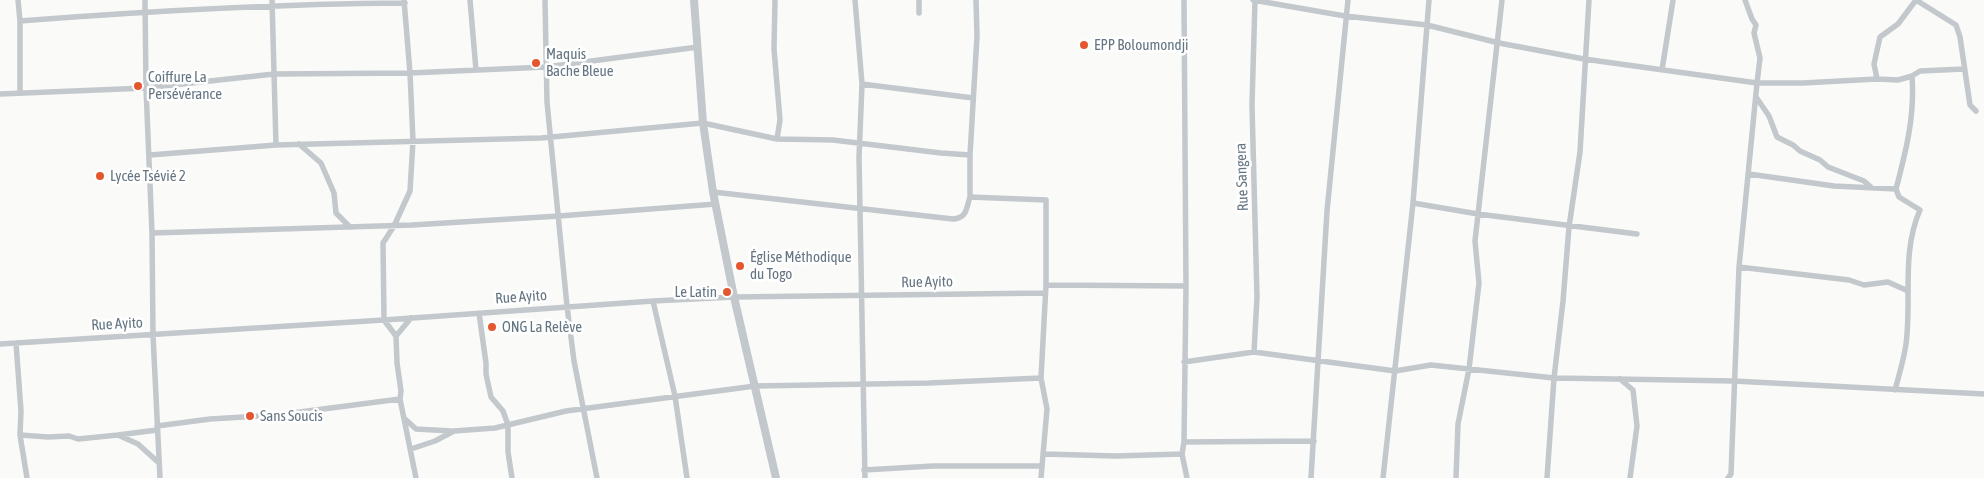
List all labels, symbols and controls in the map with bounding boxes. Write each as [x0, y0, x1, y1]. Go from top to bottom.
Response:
place label: EPP Boloumondji [1094, 36, 1189, 54]
marker: EPP Boloumondji [1078, 39, 1090, 51]
place label: Maquis Bache Bleue [546, 45, 614, 80]
marker: Maquis Bache Bleue [530, 57, 542, 69]
place label: Coiffure La Persévérance [148, 68, 222, 103]
marker: Coiffure La Persévérance [132, 80, 144, 92]
street label: Rue Sangera [1232, 143, 1252, 211]
place label: Lycée Tsévié 2 [110, 167, 186, 185]
marker: Lycée Tsévié 2 [94, 170, 106, 182]
place label: Église Méthodique du Togo [750, 248, 852, 283]
marker: Église Méthodique du Togo [734, 260, 746, 272]
street label: Rue Ayito [901, 273, 953, 291]
place label: Le Latin [675, 283, 717, 301]
street label: Rue Ayito [495, 286, 547, 308]
marker: Le Latin [721, 286, 733, 298]
street label: Rue Ayito [91, 314, 143, 334]
place label: ONG La Relève [502, 318, 582, 336]
marker: ONG La Relève [486, 321, 498, 333]
place label: Sans Soucis [260, 407, 323, 425]
marker: Sans Soucis [244, 410, 256, 422]

